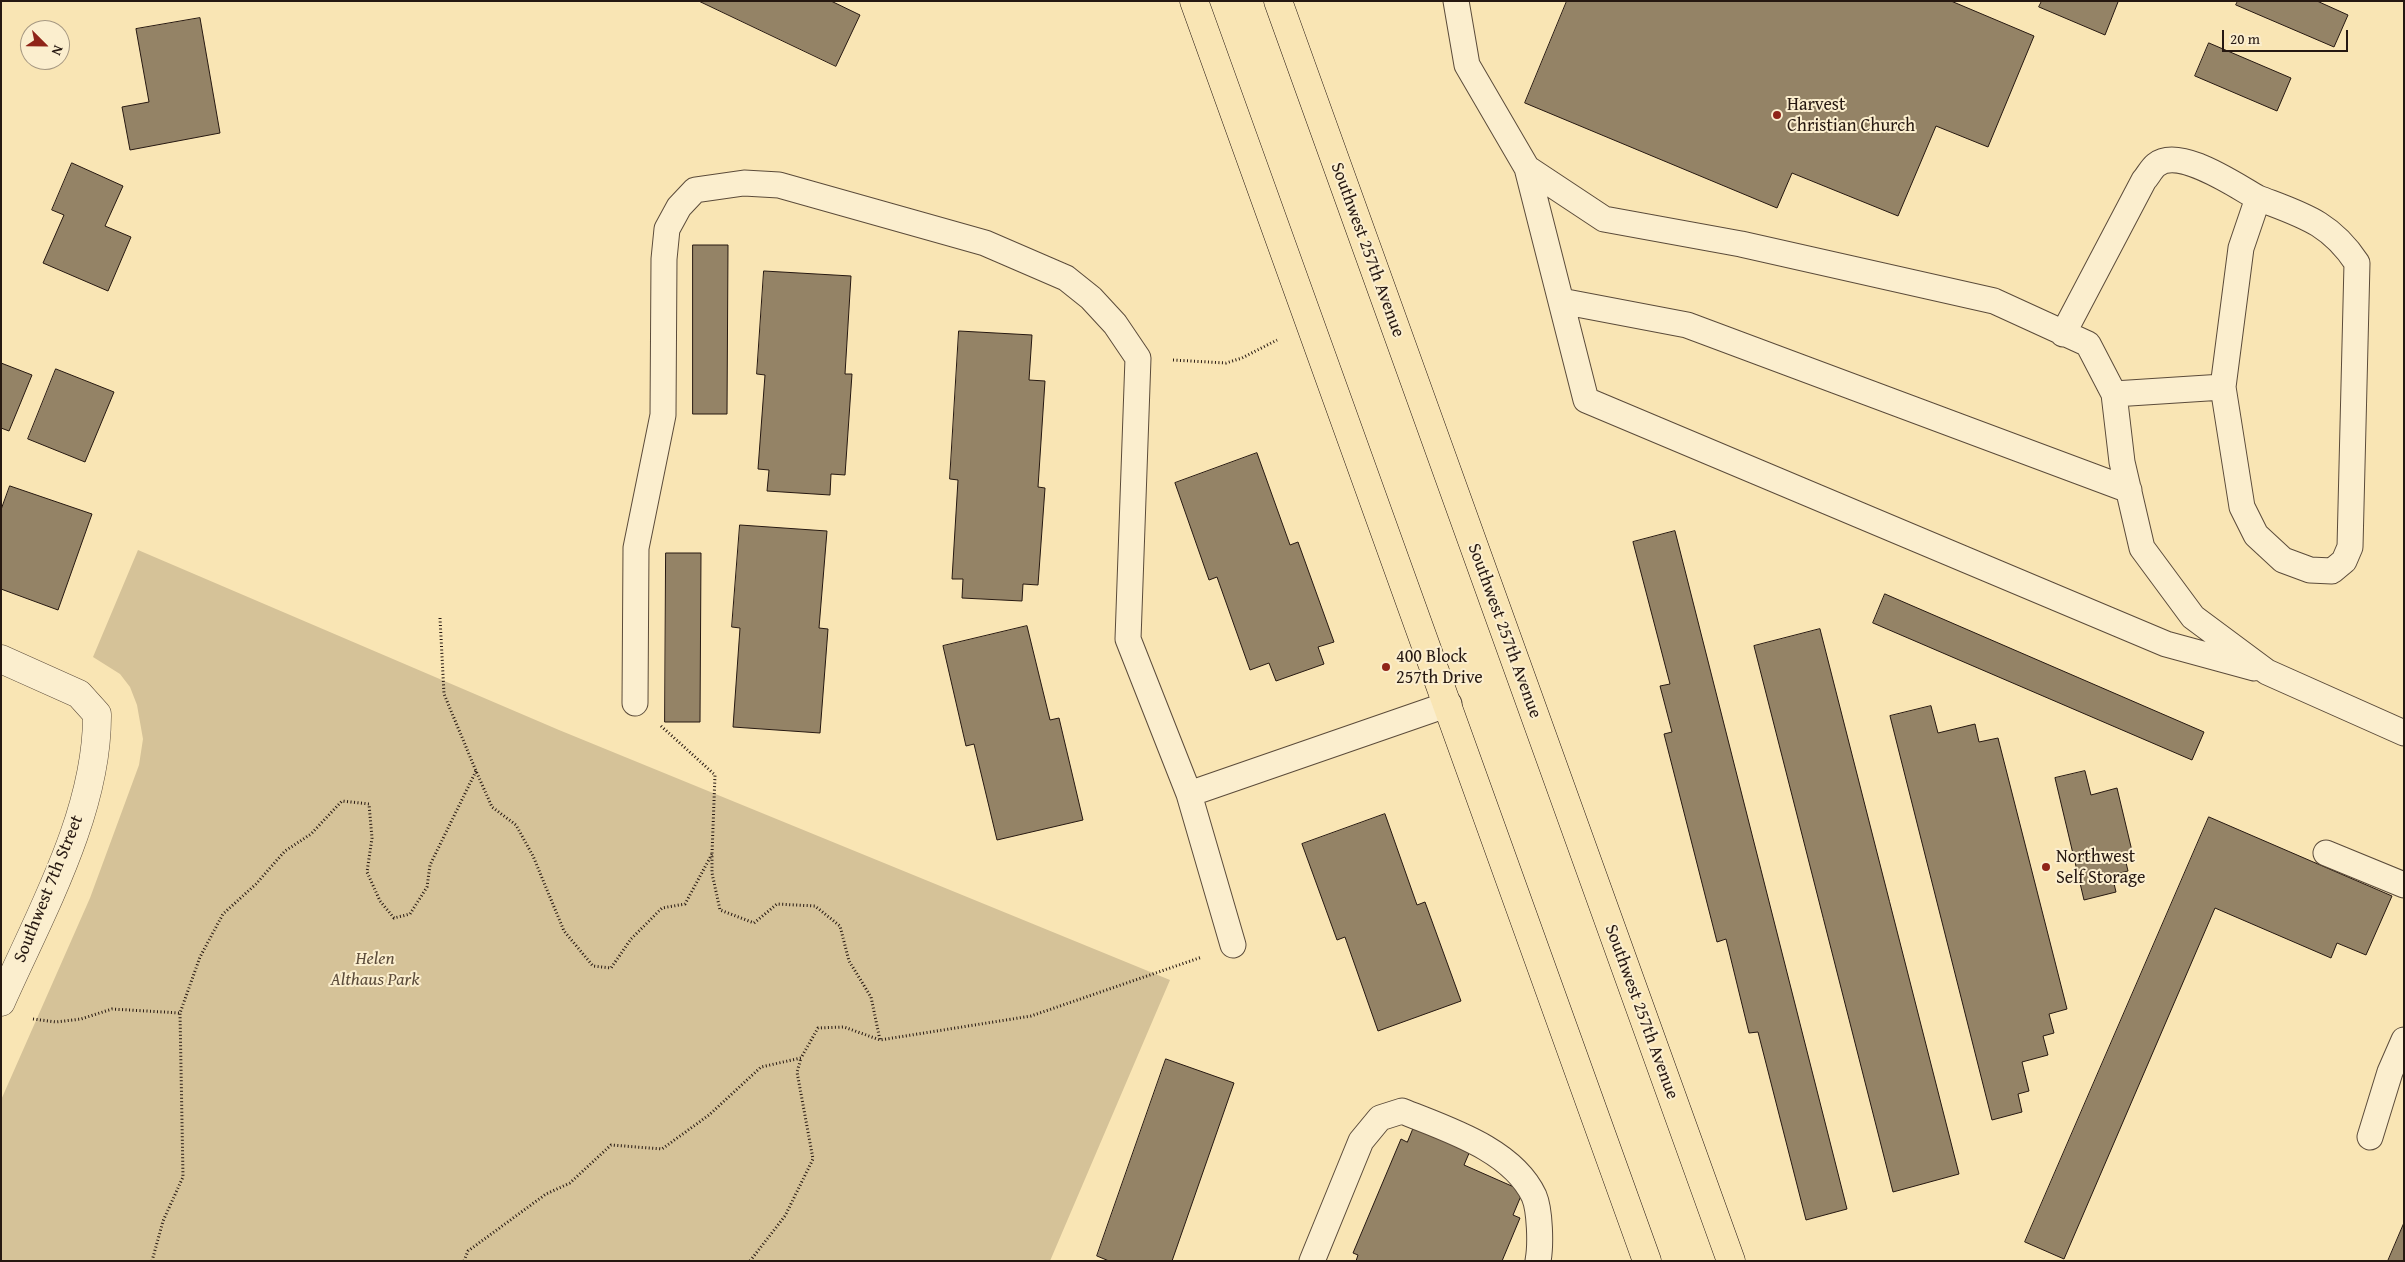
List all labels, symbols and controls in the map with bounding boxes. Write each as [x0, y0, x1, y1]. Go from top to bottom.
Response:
north arrow [20, 20, 70, 70]
scale bar [2225, 20, 2351, 52]
text: 20 m [2230, 28, 2260, 49]
text: N [47, 42, 69, 59]
place label: Harvest Christian Church [1787, 94, 1915, 136]
marker: Harvest Christian Church [1771, 109, 1783, 121]
street label: Southwest 257th Avenue [1325, 160, 1409, 340]
street label: Southwest 257th Avenue [1462, 541, 1546, 721]
place label: 400 Block 257th Drive [1396, 646, 1483, 689]
marker: 400 Block 257th Drive [1380, 661, 1392, 673]
street label: Southwest 7th Street [10, 812, 88, 966]
place label: Northwest Self Storage [2056, 846, 2146, 889]
marker: Northwest Self Storage [2040, 861, 2052, 873]
street label: Southwest 257th Avenue [1599, 922, 1683, 1102]
park label: Helen Althaus Park [331, 948, 419, 991]

